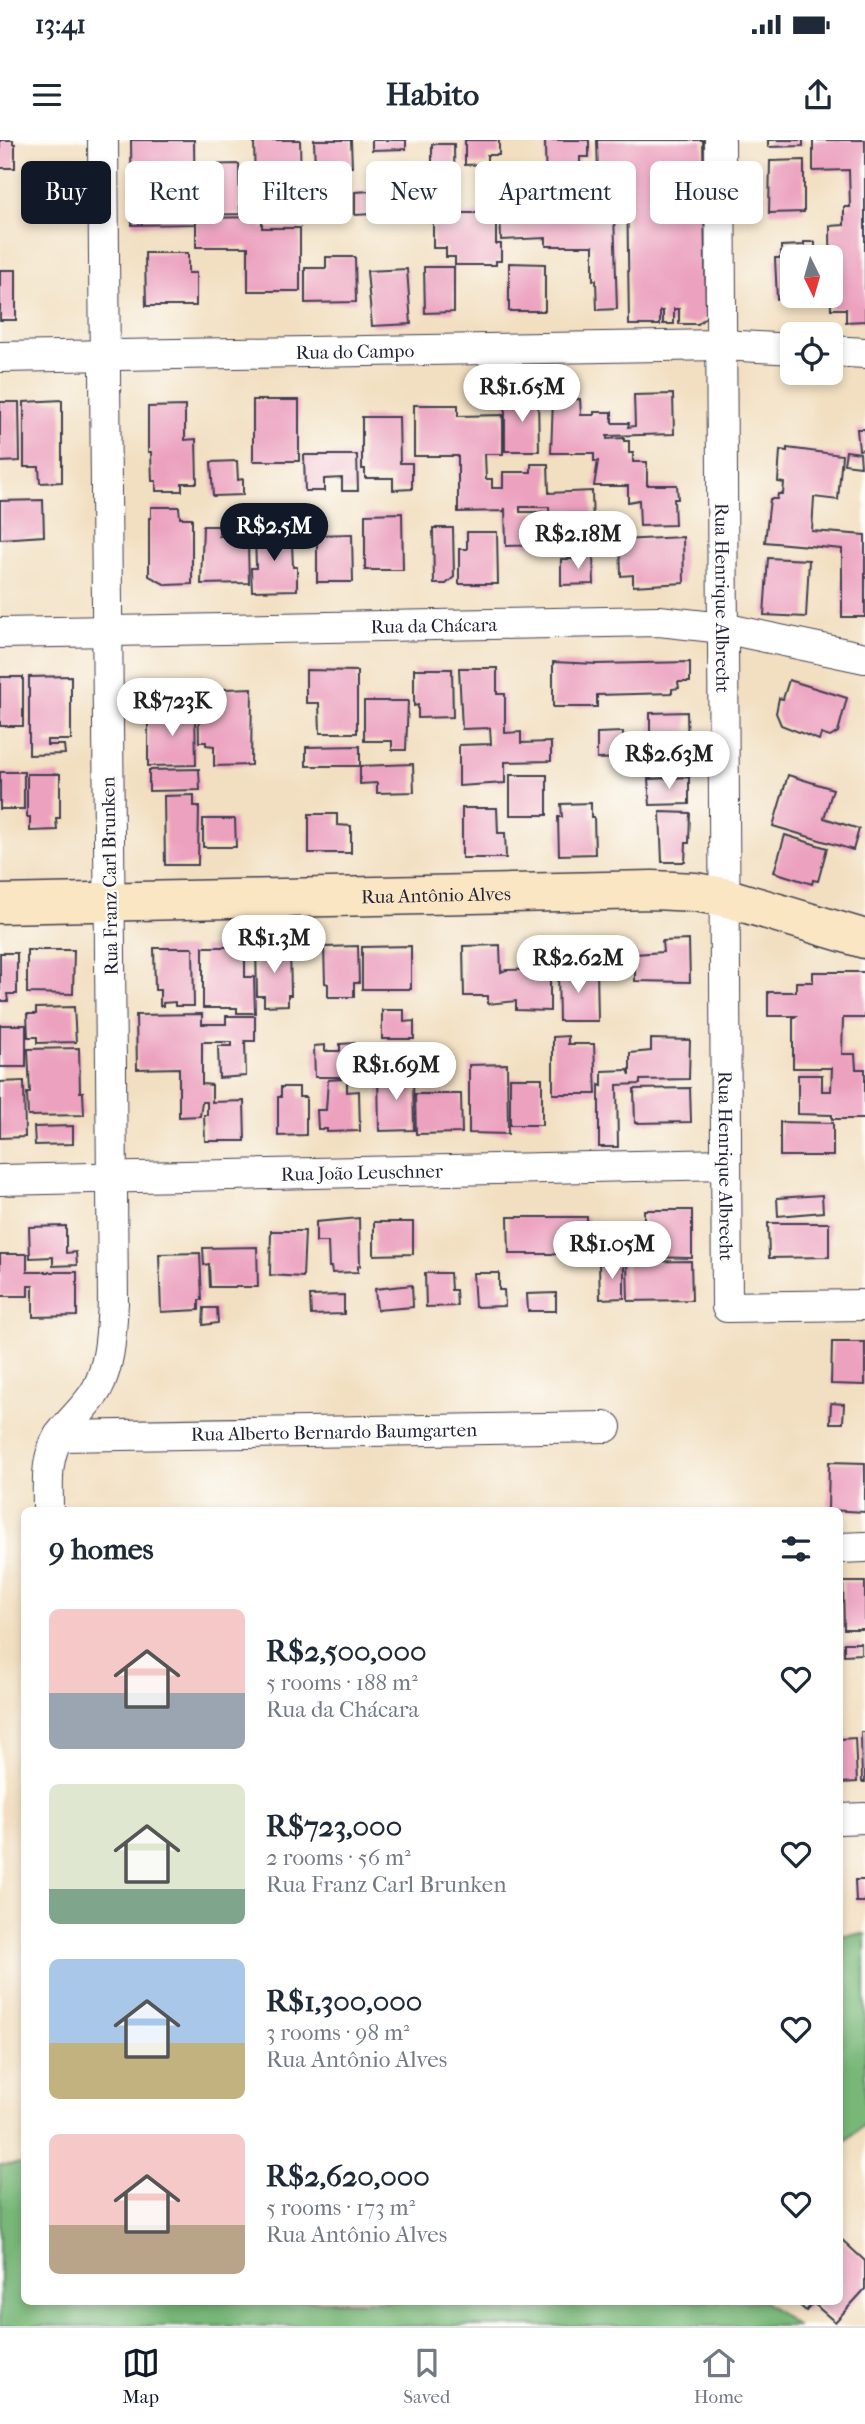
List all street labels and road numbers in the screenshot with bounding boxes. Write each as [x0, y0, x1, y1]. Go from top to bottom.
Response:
street label: Rua do Campo [296, 340, 415, 364]
street label: Rua Henrique Albrecht [710, 503, 733, 693]
street label: Rua da Chácara [370, 614, 498, 638]
street label: Rua Franz Carl Brunken [97, 776, 123, 976]
street label: Rua Antônio Alves [361, 883, 511, 908]
street label: Rua Henrique Albrecht [714, 1071, 737, 1261]
street label: Rua João Leuschner [281, 1160, 444, 1186]
street label: Rua Alberto Bernardo Baumgarten [191, 1419, 477, 1446]

